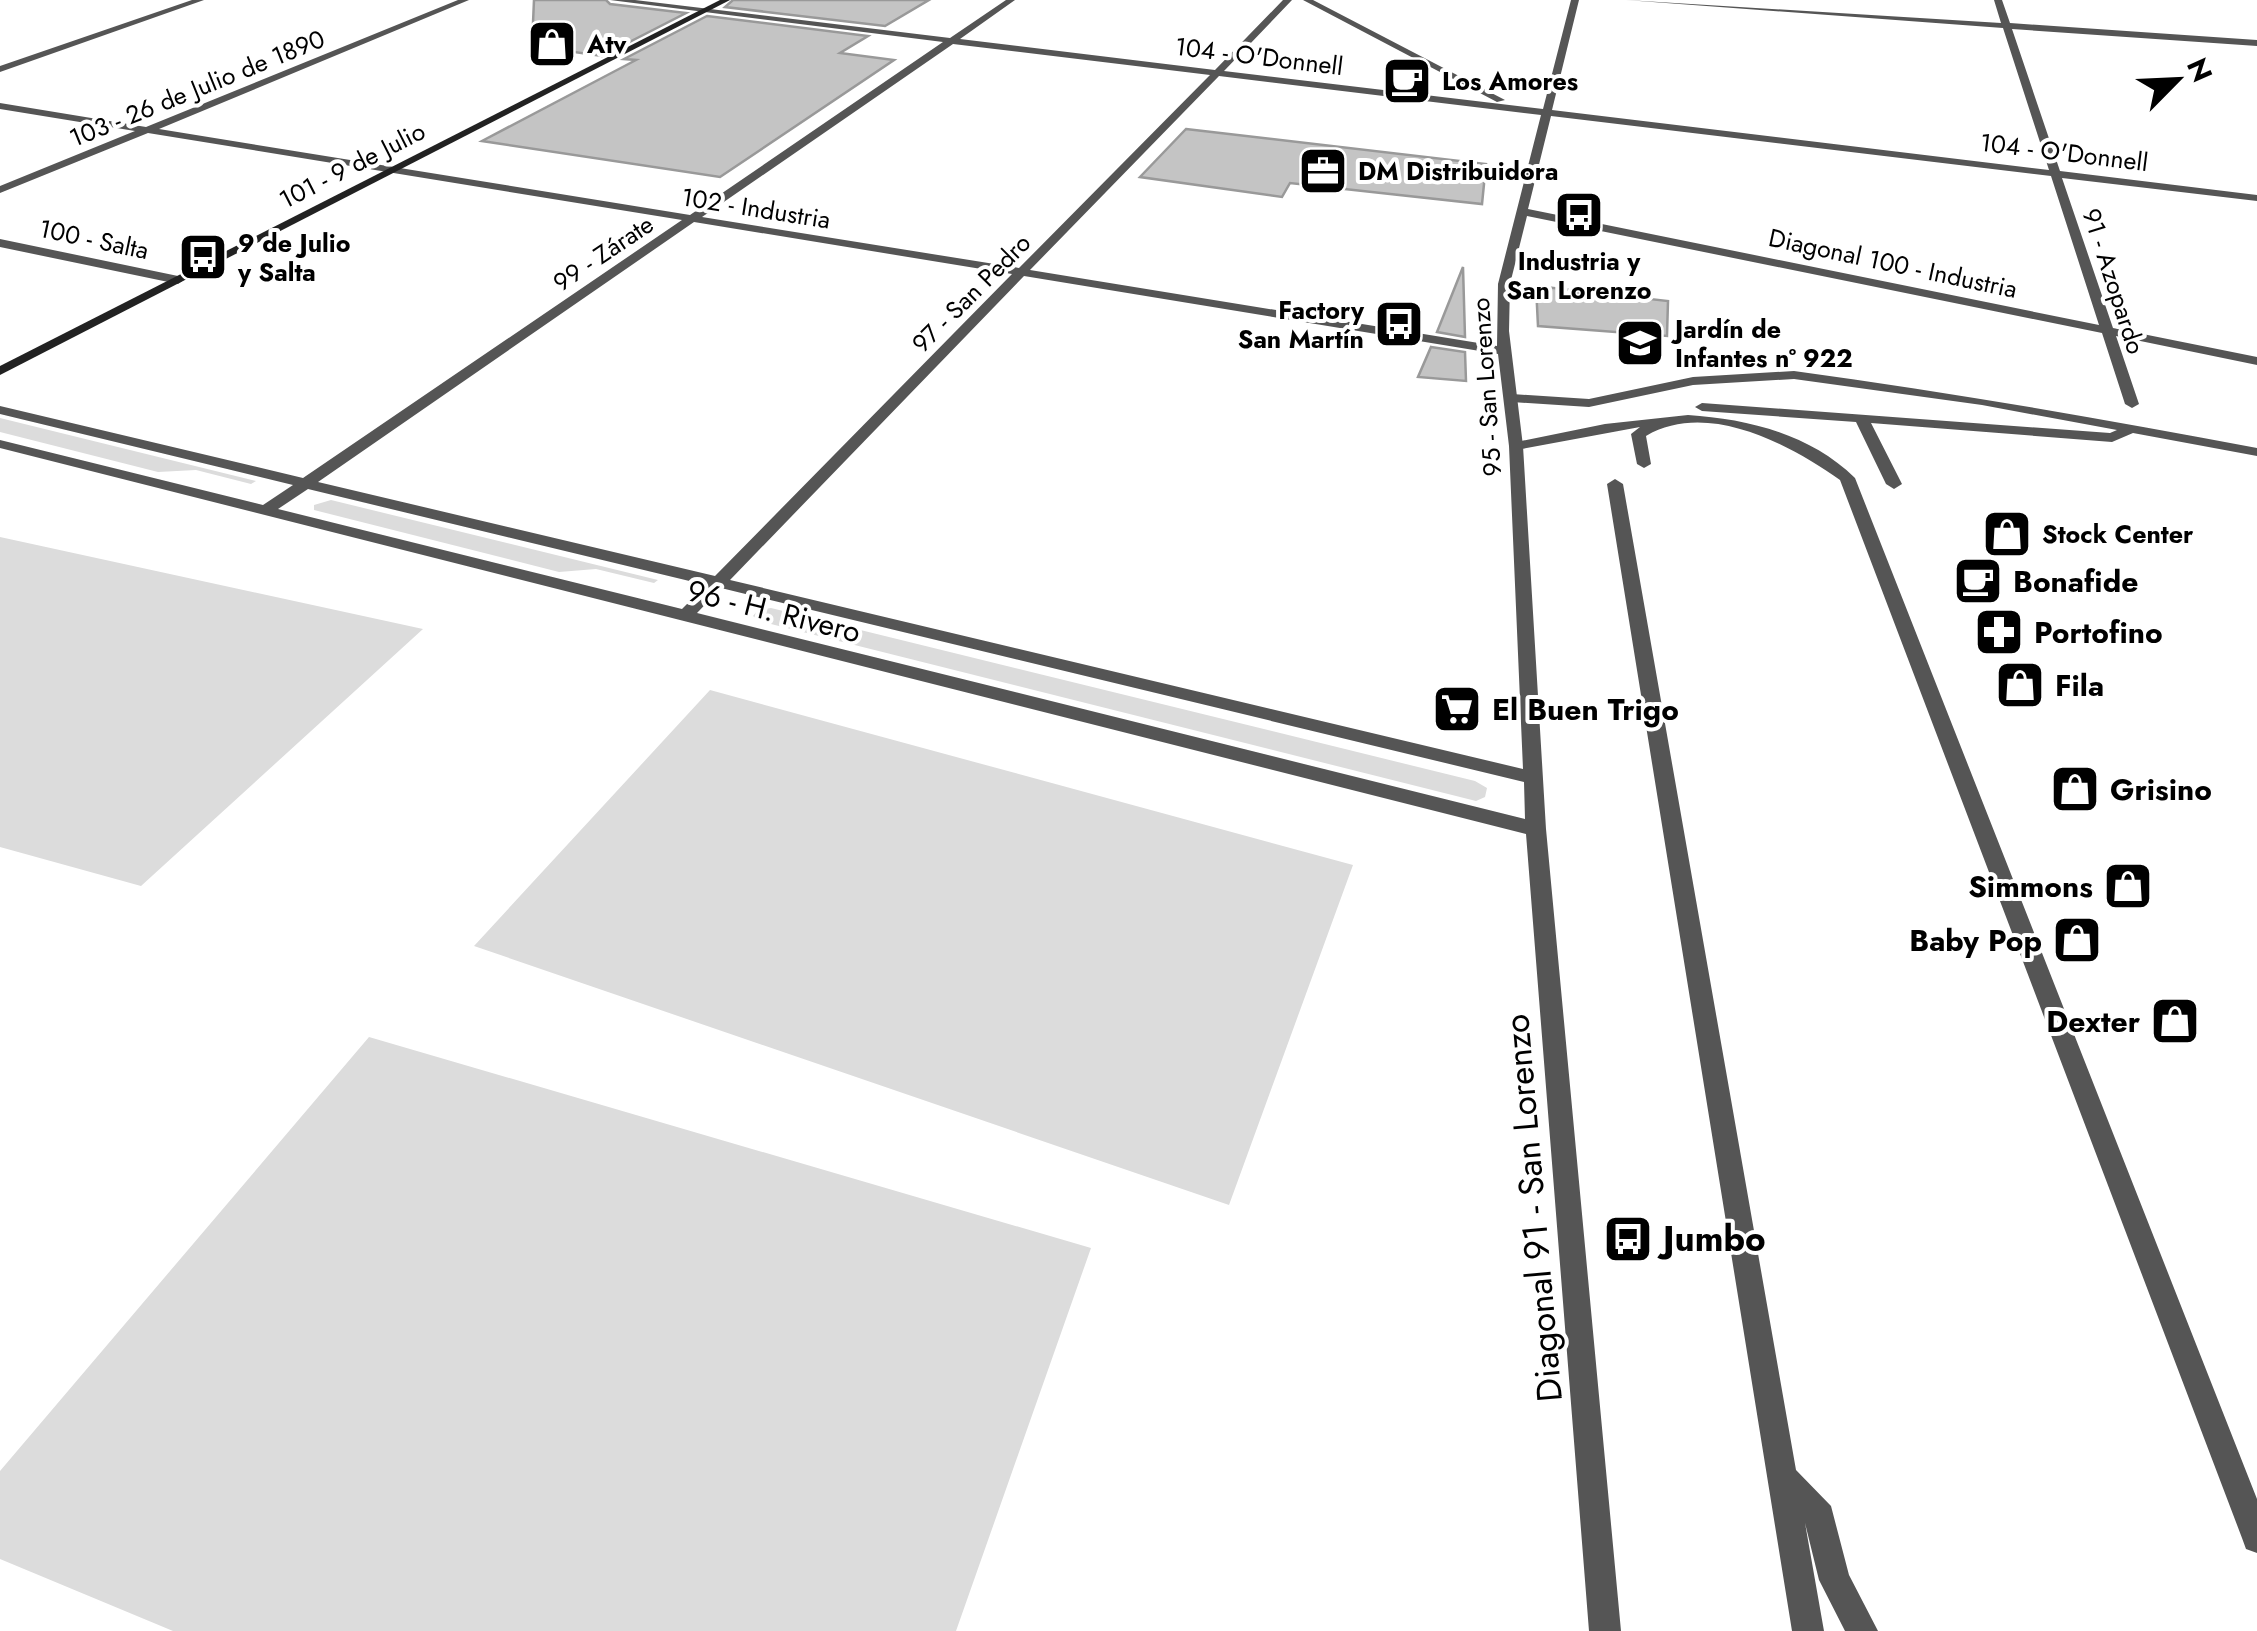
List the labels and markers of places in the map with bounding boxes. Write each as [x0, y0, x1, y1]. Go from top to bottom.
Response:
shop icon: Atv [526, 18, 578, 70]
place label: Atv [586, 26, 627, 62]
cafe icon: Los Amores [1381, 55, 1433, 107]
place label: Los Amores [1442, 63, 1578, 99]
office icon: DM Distribuidora [1297, 145, 1349, 197]
place label: DM Distribuidora [1358, 153, 1558, 189]
bus stop icon: Industria y San Lorenzo [1553, 189, 1605, 241]
place label: 9 de Julio y Salta [237, 225, 351, 290]
bus stop icon: 9 de Julio y Salta [177, 231, 229, 283]
place label: Industria y San Lorenzo [1507, 243, 1651, 308]
place label: Factory San Martín [1238, 292, 1365, 357]
bus stop icon: Factory San Martín [1373, 298, 1425, 350]
place label: Jardín de Infantes nº 922 [1670, 311, 1853, 376]
school or university icon: Jardín de Infantes nº 922 [1614, 317, 1666, 369]
shop icon: Stock Center [1981, 508, 2033, 560]
place label: Stock Center [2042, 516, 2194, 552]
cafe icon: Bonafide [1952, 555, 2004, 607]
place label: Bonafide [2013, 560, 2138, 603]
pharmacy icon: Portofino [1973, 606, 2025, 658]
place label: Portofino [2034, 611, 2163, 654]
shop icon: Fila [1994, 659, 2046, 711]
place label: Fila [2055, 664, 2104, 707]
supermarket icon: El Buen Trigo [1431, 683, 1483, 735]
place label: El Buen Trigo [1492, 688, 1679, 731]
shop icon: Grisino [2049, 763, 2101, 815]
place label: Grisino [2110, 768, 2212, 811]
shop icon: Simmons [2102, 860, 2154, 912]
place label: Simmons [1968, 865, 2093, 908]
shop icon: Baby Pop [2051, 914, 2103, 966]
place label: Baby Pop [1909, 919, 2042, 962]
shop icon: Dexter [2149, 995, 2201, 1047]
place label: Dexter [2046, 1000, 2141, 1043]
bus stop icon: Jumbo [1602, 1213, 1654, 1265]
place label: Jumbo [1657, 1214, 1766, 1264]

